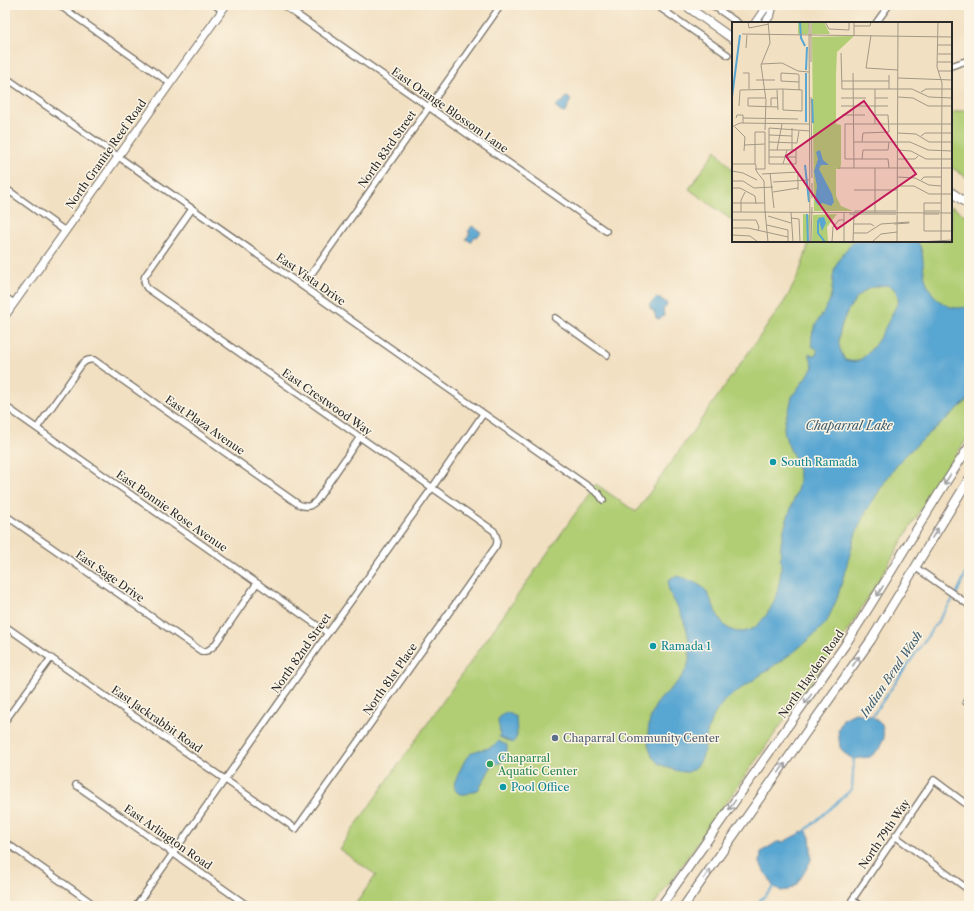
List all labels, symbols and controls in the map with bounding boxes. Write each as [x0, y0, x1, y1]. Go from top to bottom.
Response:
inset map [732, 22, 952, 242]
street label: East Orange Blossom Lane [389, 64, 511, 156]
street label: North Granite Reef Road [63, 96, 149, 212]
street label: North 83rd Street [355, 107, 419, 191]
street label: East Vista Drive [274, 250, 348, 308]
street label: East Crestwood Way [279, 366, 376, 439]
street label: East Plaza Avenue [162, 392, 248, 458]
water label: Chaparral Lake [805, 418, 894, 433]
place label: South Ramada [781, 455, 857, 469]
marker: South Ramada [768, 457, 778, 467]
street label: East Bonnie Rose Avenue [114, 467, 230, 555]
one-way arrow [943, 474, 951, 486]
one-way arrow [932, 527, 940, 539]
street label: East Sage Drive [73, 547, 147, 605]
one-way arrow [875, 585, 883, 597]
street label: North 82nd Street [268, 610, 334, 696]
street label: North Hayden Road [775, 627, 847, 721]
water label: Indian Bend Wash [856, 628, 926, 721]
place label: Ramada 1 [661, 639, 711, 653]
street label: North 81st Place [360, 640, 420, 718]
marker: Ramada 1 [648, 641, 658, 651]
one-way arrow [852, 656, 860, 667]
street label: East Jackrabbit Road [109, 682, 205, 756]
one-way arrow [803, 693, 812, 704]
place label: Chaparral Community Center [563, 731, 720, 745]
marker: Chaparral Community Center [550, 733, 560, 743]
place label: Chaparral Aquatic Center [497, 751, 578, 778]
marker: Chaparral Aquatic Center [485, 759, 495, 769]
one-way arrow [778, 763, 786, 774]
place label: Pool Office [511, 780, 569, 794]
marker: Pool Office [498, 782, 508, 792]
street label: North 79th Way [855, 795, 913, 872]
one-way arrow [728, 799, 736, 810]
street label: East Arlington Road [121, 801, 215, 873]
one-way arrow [703, 869, 711, 880]

